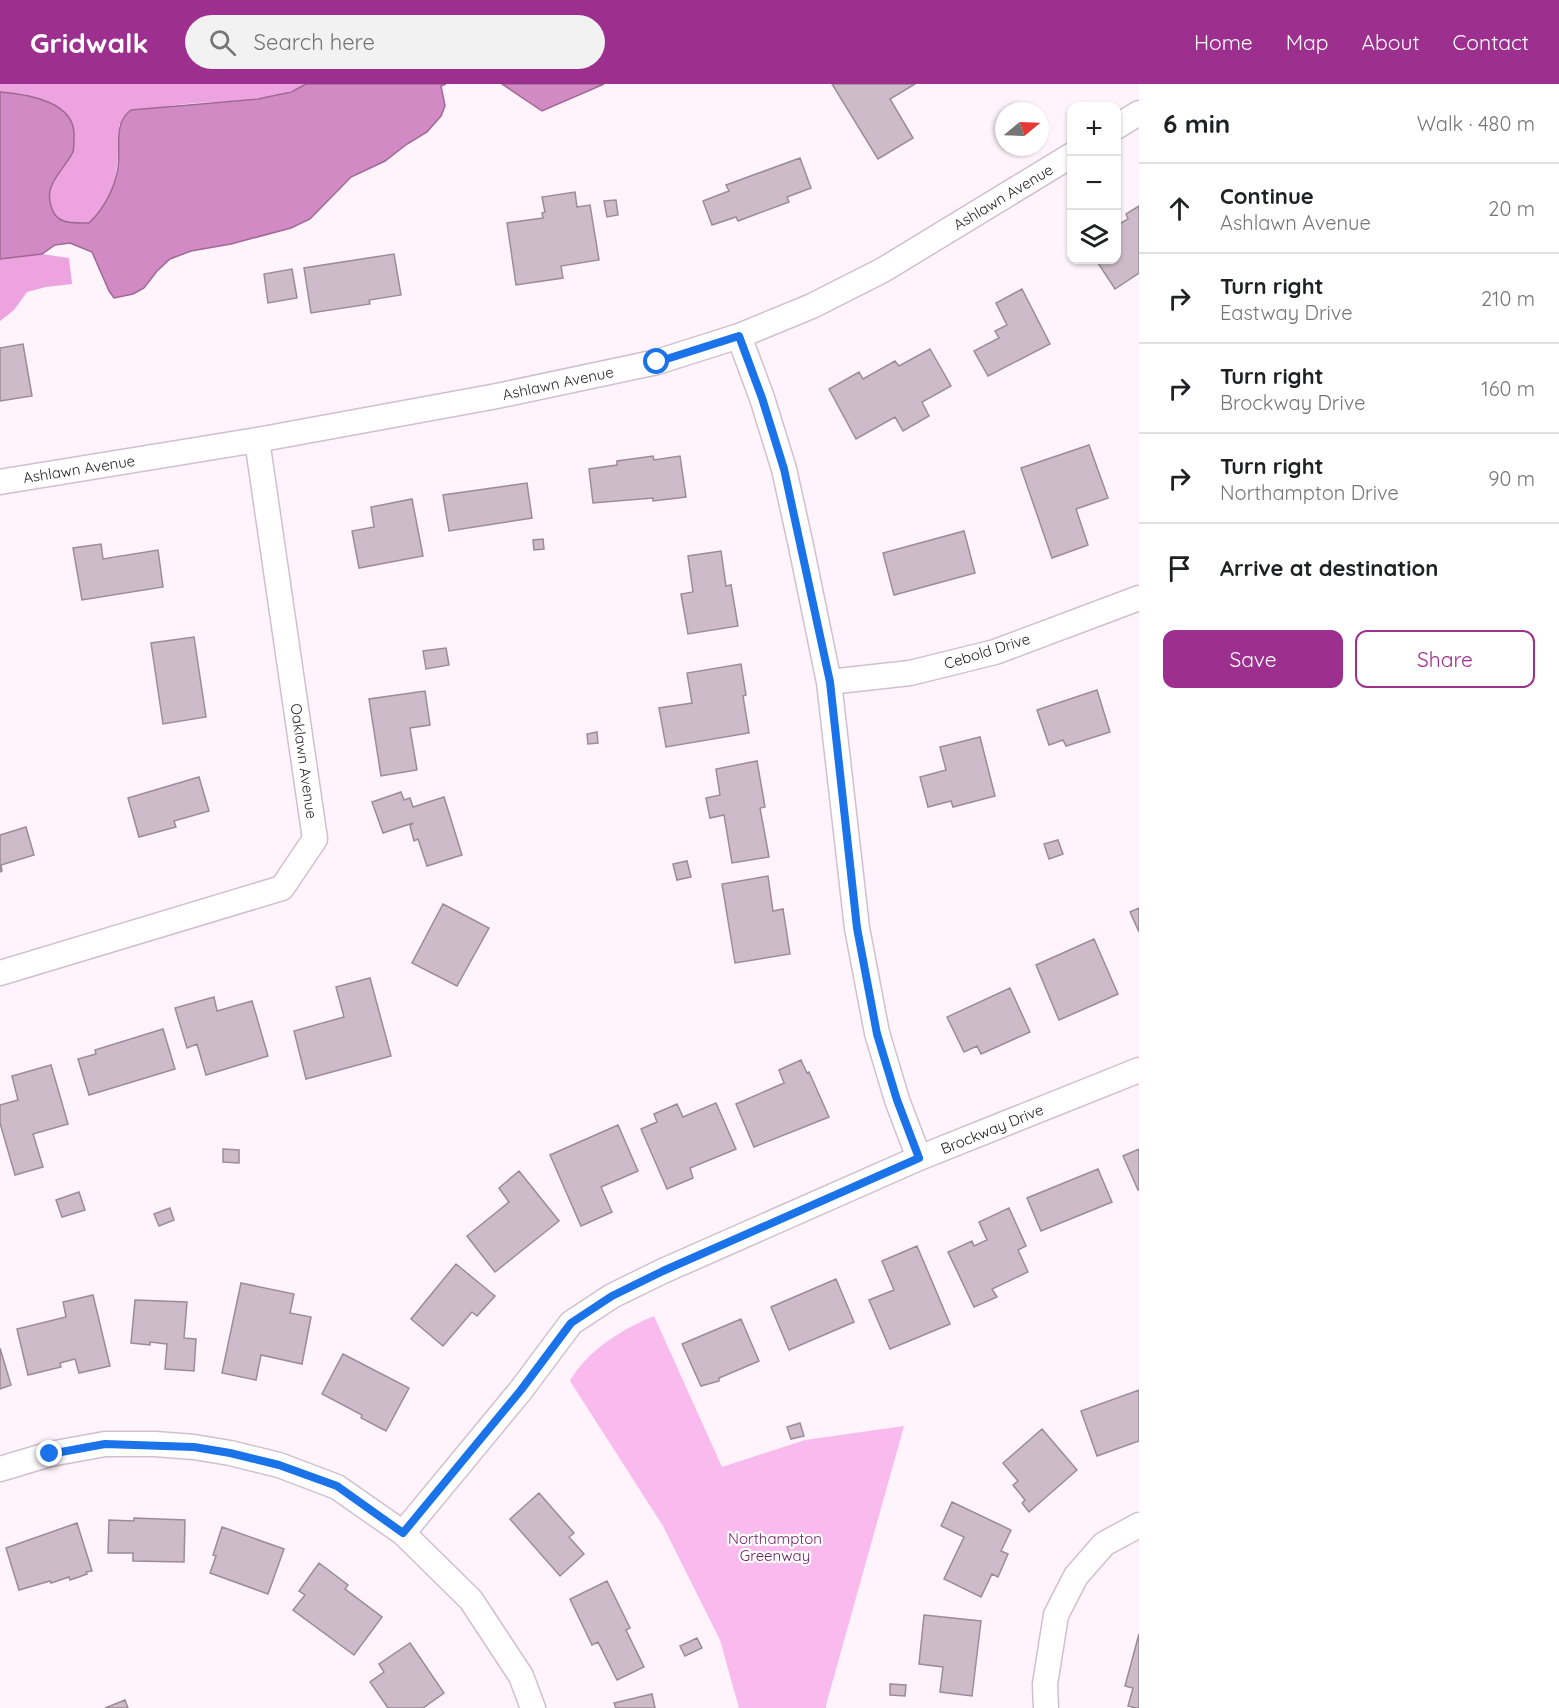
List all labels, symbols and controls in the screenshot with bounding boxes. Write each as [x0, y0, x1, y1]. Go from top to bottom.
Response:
search box [185, 15, 605, 69]
text: Gridwalk [30, 25, 149, 60]
icon: search [206, 26, 239, 59]
text: Search here [254, 28, 375, 56]
text: Home [1194, 29, 1253, 55]
text: Map [1286, 29, 1329, 55]
text: About [1362, 29, 1420, 55]
text: Contact [1453, 29, 1529, 55]
north arrow [995, 102, 1049, 156]
map controls [1067, 102, 1121, 264]
button: + [1067, 102, 1121, 156]
text: 6 min [1163, 107, 1230, 140]
text: Walk · 480 m [1417, 111, 1535, 136]
button: − [1067, 156, 1121, 210]
street label: Ashlawn Avenue [950, 160, 1056, 234]
text: Continue [1220, 182, 1314, 210]
icon: ahead [1163, 192, 1196, 225]
text: 20 m [1488, 196, 1535, 221]
button: layers [1067, 210, 1121, 264]
text: Ashlawn Avenue [1220, 210, 1371, 235]
text: Turn right [1220, 272, 1324, 300]
icon: right [1163, 282, 1196, 315]
text: 210 m [1481, 286, 1535, 311]
text: Eastway Drive [1220, 300, 1353, 325]
route start [643, 348, 669, 374]
street label: Ashlawn Avenue [501, 362, 615, 404]
text: Turn right [1220, 362, 1324, 390]
icon: right [1163, 372, 1196, 405]
text: 160 m [1481, 376, 1535, 401]
text: Brockway Drive [1220, 390, 1366, 415]
street label: Ashlawn Avenue [22, 451, 136, 487]
text: Turn right [1220, 452, 1324, 480]
icon: right [1163, 462, 1196, 495]
text: 90 m [1488, 466, 1535, 491]
text: Northampton Drive [1220, 480, 1399, 505]
icon: arrive [1163, 552, 1196, 585]
text: Arrive at destination [1220, 554, 1438, 582]
street label: Cebold Drive [942, 629, 1032, 673]
button: Save [1163, 630, 1343, 688]
button: Share [1355, 630, 1535, 688]
street label: Oaklawn Avenue [286, 702, 322, 820]
street label: Brockway Drive [938, 1100, 1046, 1158]
route end [36, 1440, 62, 1466]
park label: Northampton Greenway [728, 1529, 822, 1565]

